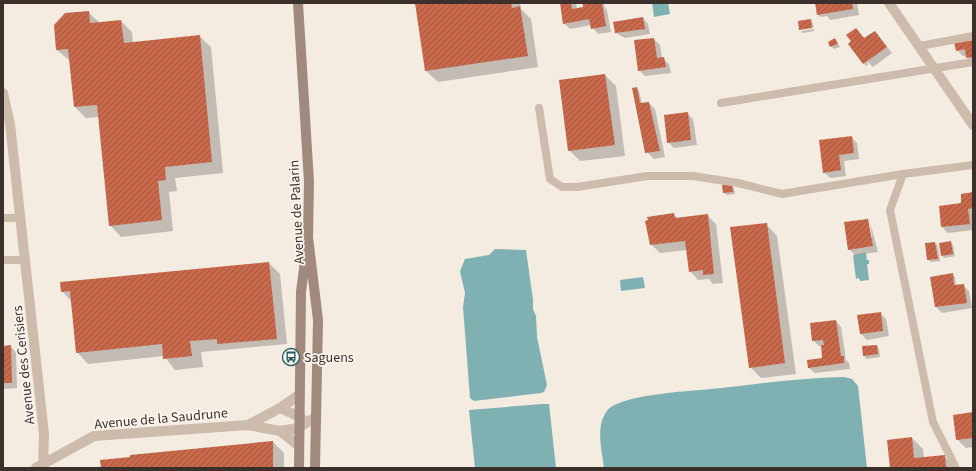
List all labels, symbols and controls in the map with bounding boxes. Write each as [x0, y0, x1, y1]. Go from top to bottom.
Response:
street label: Avenue de Palarin [284, 159, 310, 265]
street label: Avenue des Cerisiers [8, 304, 40, 425]
bus stop icon: Saguens [281, 347, 301, 367]
place label: Saguens [304, 348, 354, 368]
street label: Avenue de la Saudrune [94, 403, 229, 435]

